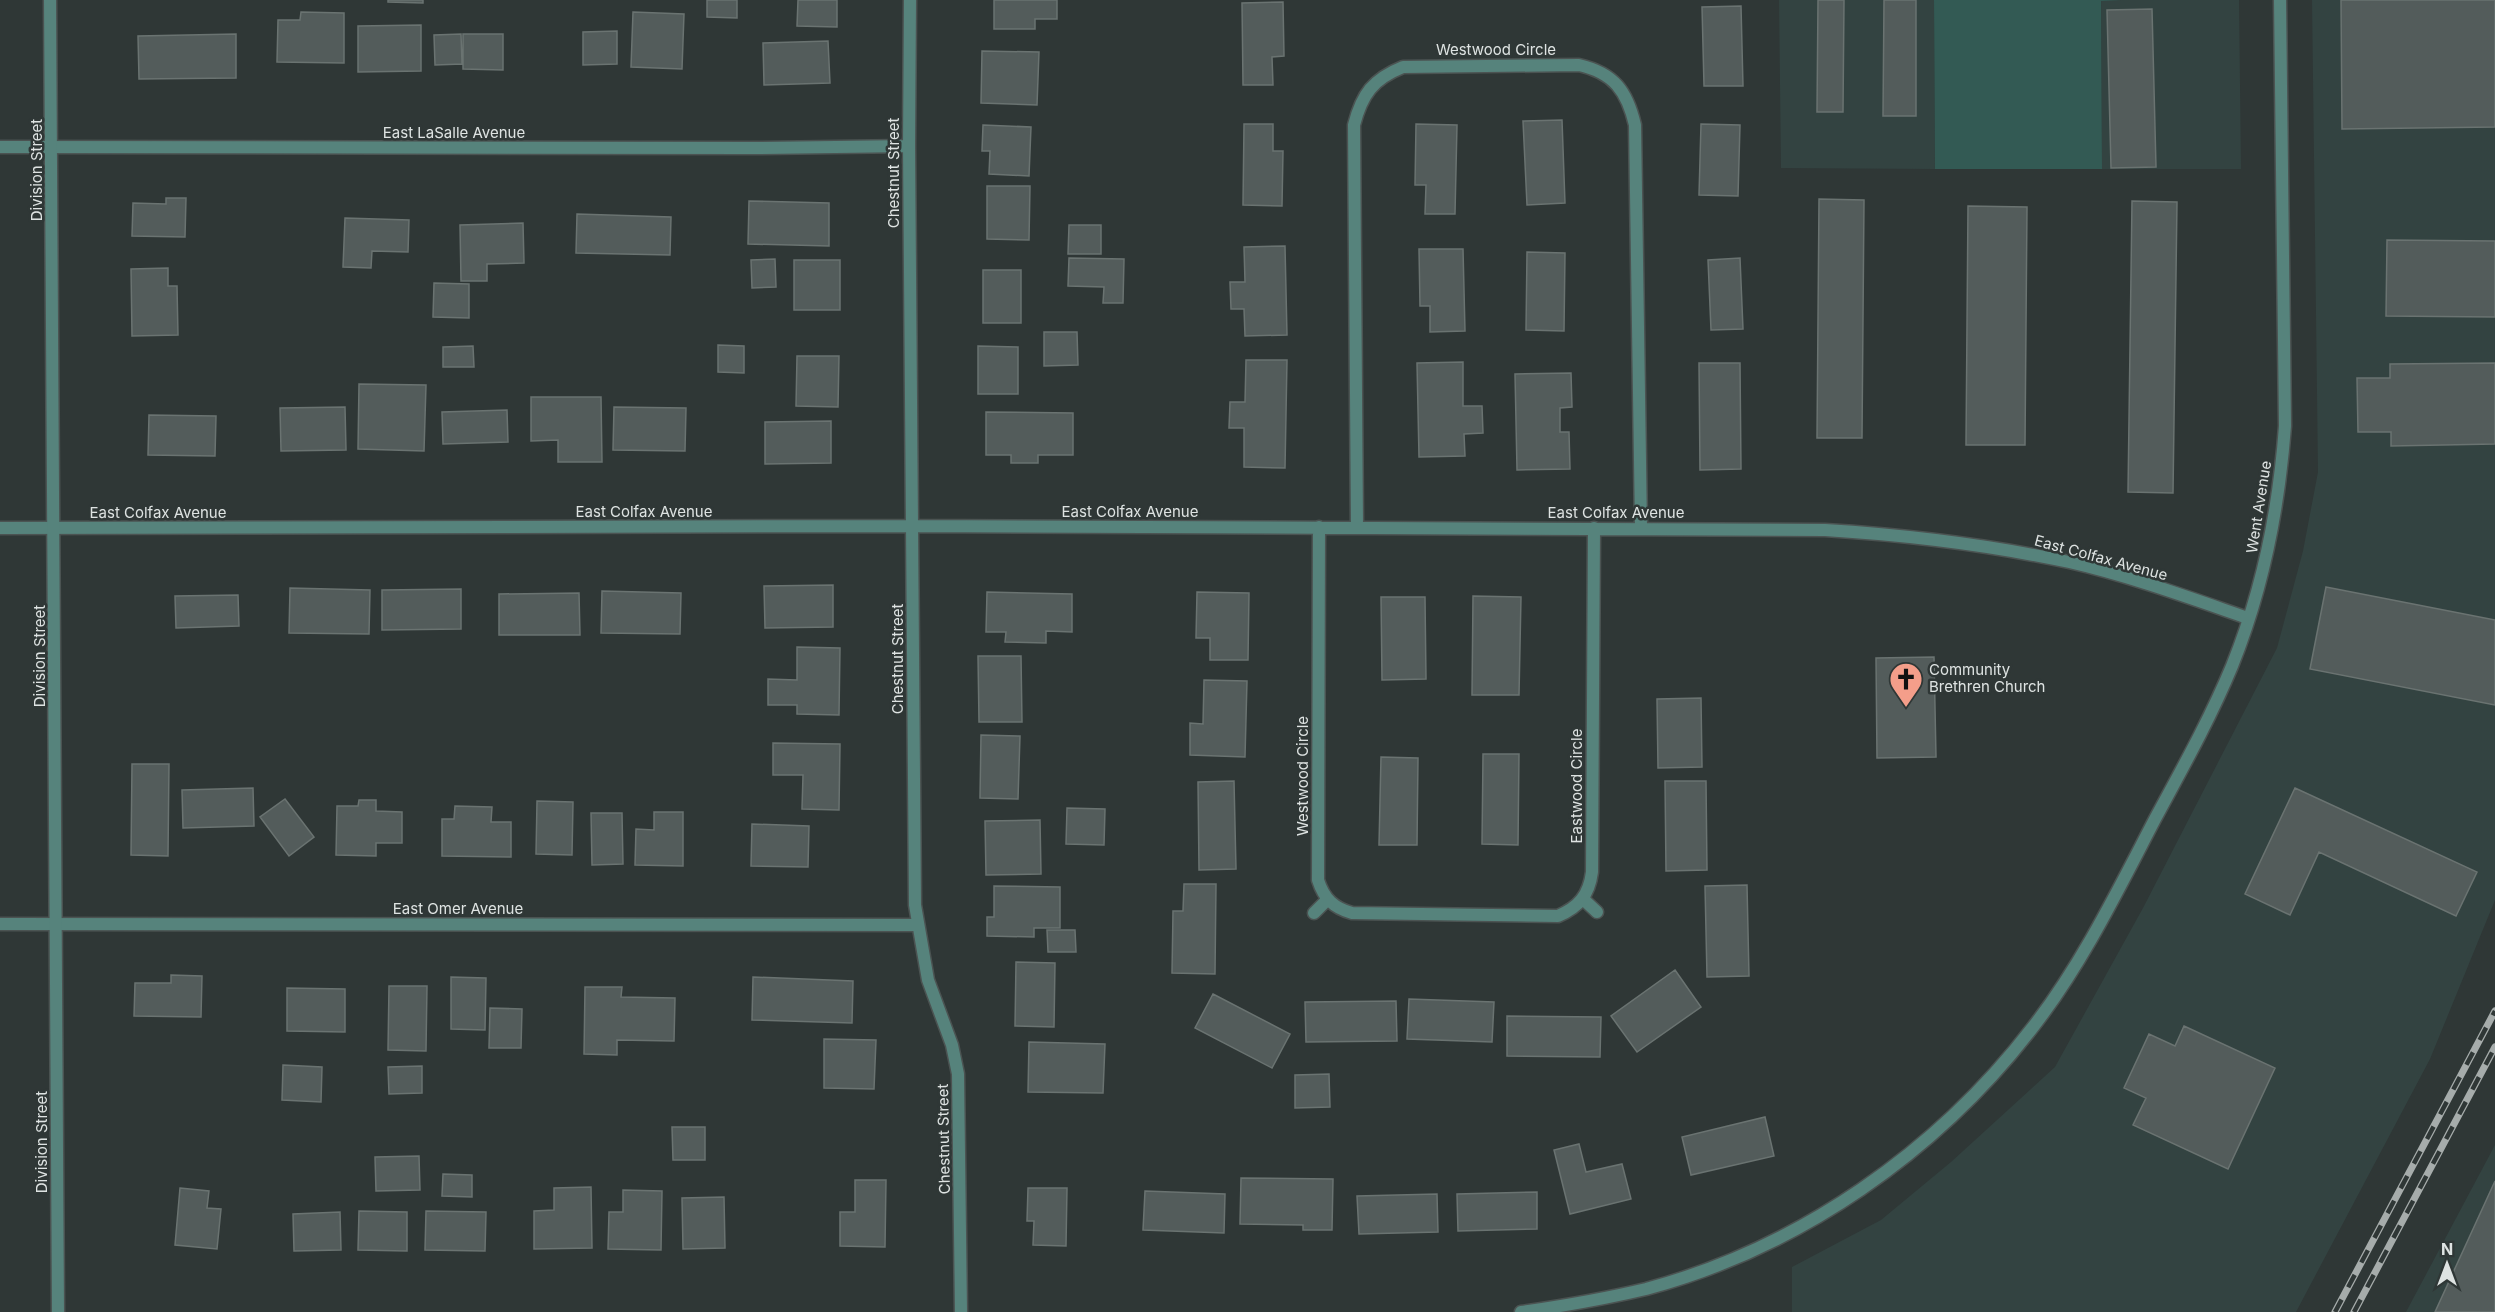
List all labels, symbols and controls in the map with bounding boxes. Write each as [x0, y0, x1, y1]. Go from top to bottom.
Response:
street label: Westwood Circle [1436, 40, 1556, 59]
street label: Chestnut Street [884, 118, 903, 228]
street label: Division Street [27, 119, 46, 221]
street label: East LaSalle Avenue [383, 123, 525, 142]
street label: Went Avenue [2242, 459, 2275, 555]
street label: East Colfax Avenue [576, 502, 712, 521]
street label: East Colfax Avenue [1062, 502, 1198, 521]
street label: East Colfax Avenue [90, 503, 226, 522]
street label: East Colfax Avenue [1548, 503, 1684, 522]
street label: East Colfax Avenue [2033, 531, 2170, 584]
street label: Chestnut Street [888, 604, 907, 714]
street label: Division Street [30, 605, 49, 707]
place label: Community Brethren Church [1929, 660, 2046, 696]
church icon: Community Brethren Church [1888, 661, 1924, 708]
street label: Westwood Circle [1293, 716, 1312, 836]
street label: Eastwood Circle [1567, 729, 1586, 843]
street label: East Omer Avenue [393, 899, 523, 918]
street label: Chestnut Street [933, 1083, 954, 1194]
street label: Division Street [32, 1091, 51, 1193]
north arrow [2417, 1234, 2477, 1294]
text: N [2441, 1239, 2453, 1259]

